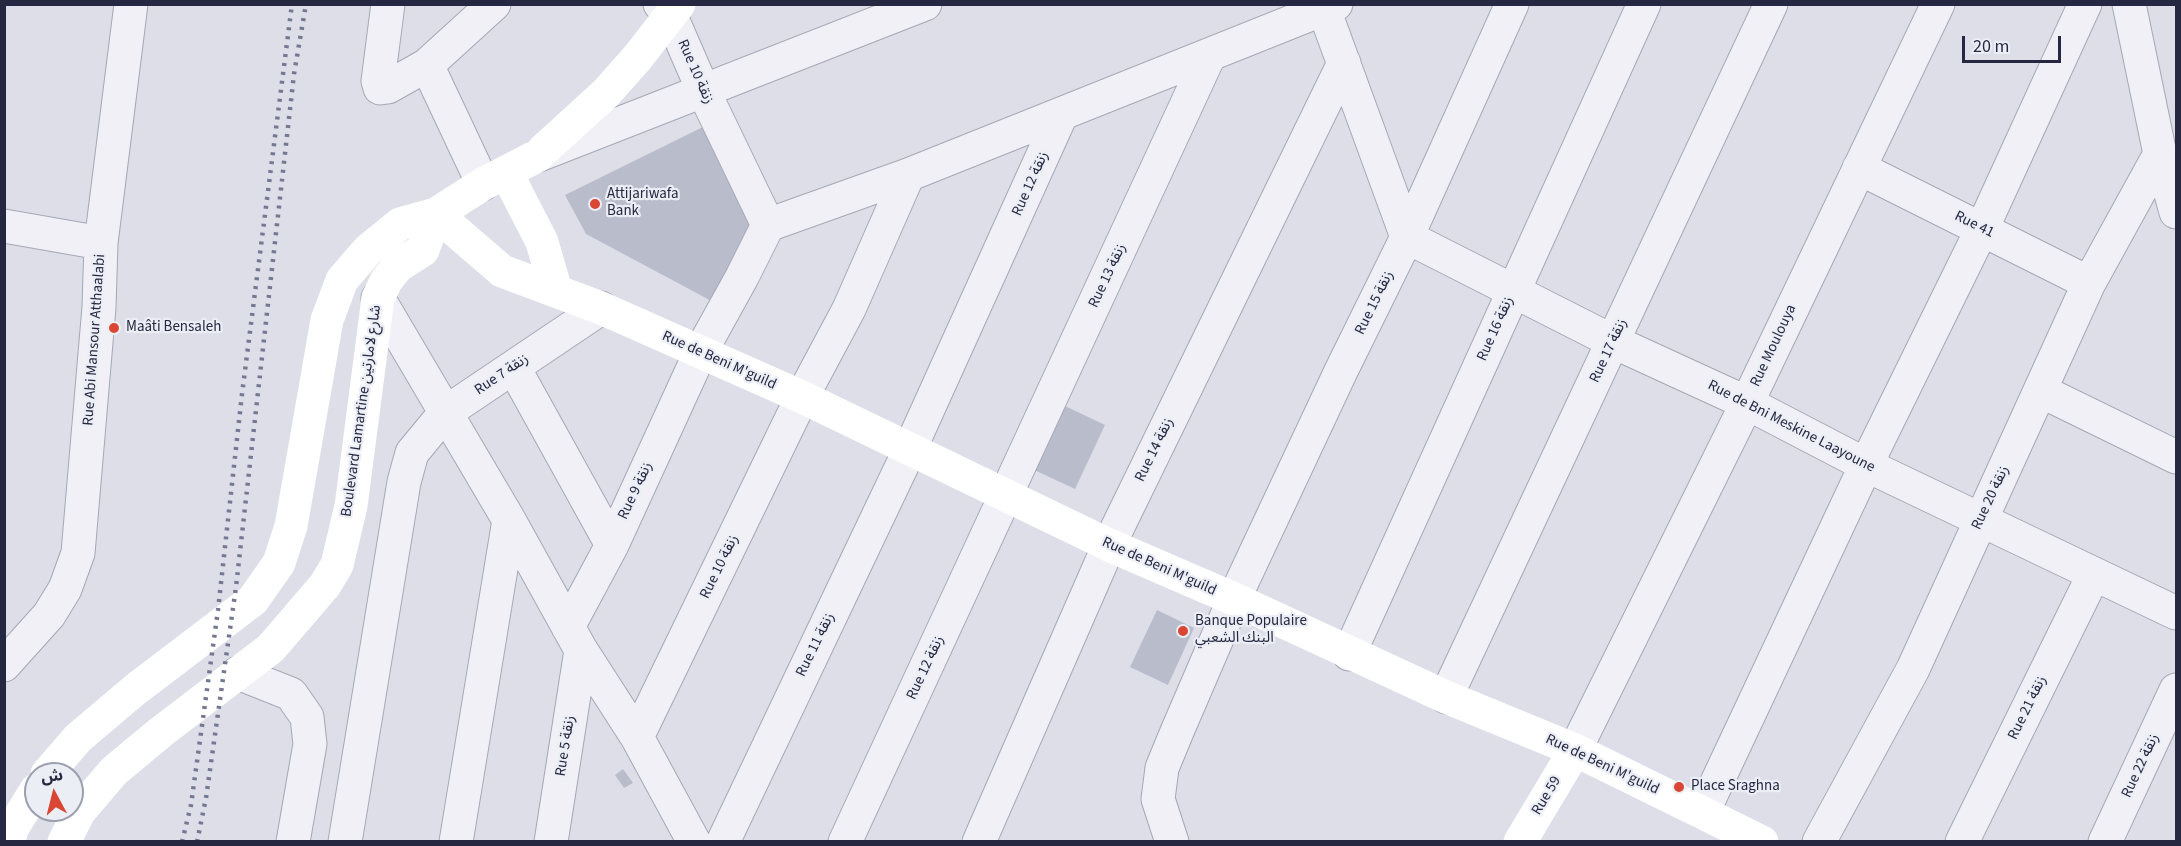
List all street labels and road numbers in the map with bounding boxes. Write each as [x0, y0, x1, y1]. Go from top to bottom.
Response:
street label: Rue 10 زنقة [673, 37, 717, 107]
street label: Rue 12 زنقة [1009, 149, 1053, 219]
street label: Rue 41 [1951, 208, 1997, 242]
street label: Rue 13 زنقة [1085, 241, 1131, 311]
street label: Rue Abi Mansour Atthaalabi [80, 254, 110, 426]
street label: Rue 15 زنقة [1352, 268, 1398, 338]
street label: Rue 16 زنقة [1474, 294, 1518, 364]
street label: Rue Moulouya [1747, 302, 1801, 390]
street label: Boulevard Lamartine شارع لامارتين [338, 304, 386, 518]
street label: Rue 17 زنقة [1586, 316, 1632, 386]
street label: Rue de Beni M'guild [659, 328, 779, 394]
street label: Rue 7 زنقة [472, 350, 532, 400]
street label: Rue de Bni Meskine Laayoune [1704, 377, 1878, 477]
street label: Rue 14 زنقة [1132, 415, 1178, 485]
street label: Rue 9 زنقة [615, 459, 657, 523]
street label: Rue 20 زنقة [1968, 463, 2014, 533]
street label: Rue 10 زنقة [697, 532, 743, 602]
street label: Rue de Beni M'guild [1099, 534, 1219, 600]
street label: Rue 11 زنقة [793, 610, 839, 680]
street label: Rue 12 زنقة [903, 633, 949, 703]
street label: Rue 21 زنقة [2005, 673, 2051, 743]
street label: Rue 5 زنقة [552, 714, 580, 778]
street label: Rue de Beni M'guild [1542, 731, 1662, 799]
street label: Rue 22 زنقة [2118, 731, 2164, 801]
street label: Rue 59 [1528, 773, 1566, 819]

